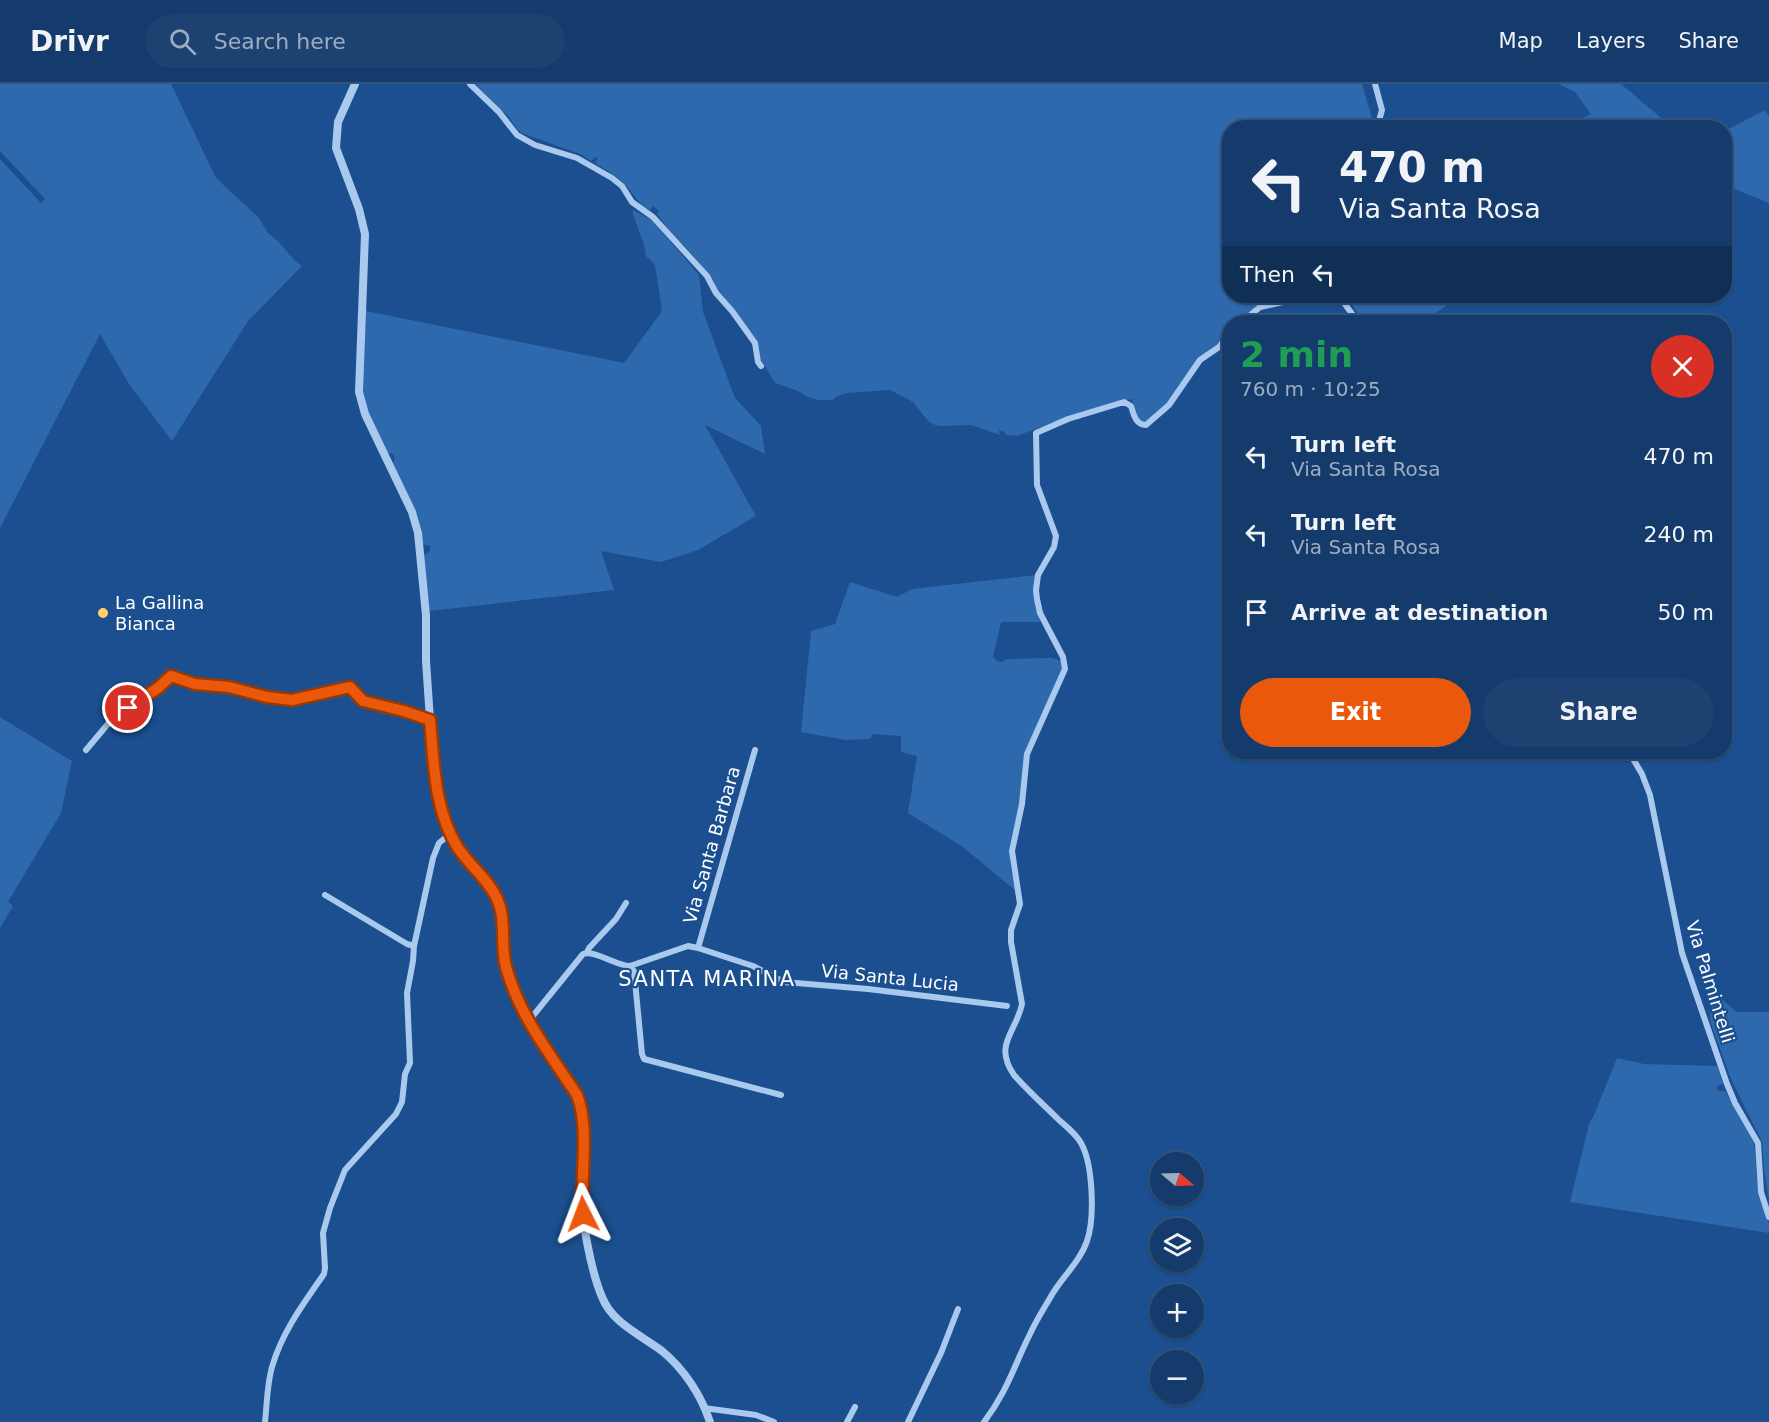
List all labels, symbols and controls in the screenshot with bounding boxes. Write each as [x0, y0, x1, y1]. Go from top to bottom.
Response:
search box [145, 14, 565, 68]
text: Drivr [30, 25, 109, 58]
icon: search [166, 25, 199, 58]
text: Search here [214, 29, 346, 54]
text: Map [1499, 29, 1543, 53]
text: Layers [1576, 29, 1645, 53]
text: Share [1678, 29, 1739, 53]
text: 470 m [1339, 143, 1485, 192]
icon: left [1240, 144, 1318, 222]
text: Via Santa Rosa [1339, 193, 1541, 224]
icon: left [1307, 258, 1340, 291]
text: Then [1240, 262, 1295, 287]
text: 2 min [1240, 334, 1353, 375]
button: close [1651, 335, 1714, 398]
text: 760 m · 10:25 [1240, 377, 1381, 401]
text: Turn left [1291, 432, 1396, 457]
icon: left [1240, 440, 1273, 473]
text: 470 m [1644, 444, 1714, 469]
text: Via Santa Rosa [1291, 457, 1440, 481]
text: Turn left [1291, 510, 1396, 535]
icon: left [1240, 518, 1273, 551]
text: 240 m [1644, 522, 1714, 547]
text: Via Santa Rosa [1291, 535, 1440, 559]
place label: La Gallina Bianca [115, 592, 204, 634]
icon: arrive [1240, 596, 1273, 629]
text: Arrive at destination [1291, 600, 1548, 625]
text: 50 m [1658, 600, 1714, 625]
marker: La Gallina Bianca [96, 606, 110, 620]
button: Exit [1240, 678, 1471, 747]
button: Share [1483, 678, 1714, 747]
pin [102, 682, 153, 733]
icon: arrive [111, 691, 144, 724]
street label: Via Santa Barbara [679, 764, 744, 926]
street label: Via Palmintelli [1682, 918, 1739, 1046]
street label: Via Santa Lucia [820, 960, 960, 995]
district label: SANTA MARINA [618, 967, 796, 991]
north arrow [1150, 1152, 1204, 1206]
map controls [1150, 1152, 1204, 1404]
position arrow [551, 1182, 615, 1246]
button: layers [1150, 1218, 1204, 1272]
button: + [1150, 1284, 1204, 1338]
button: − [1150, 1350, 1204, 1404]

